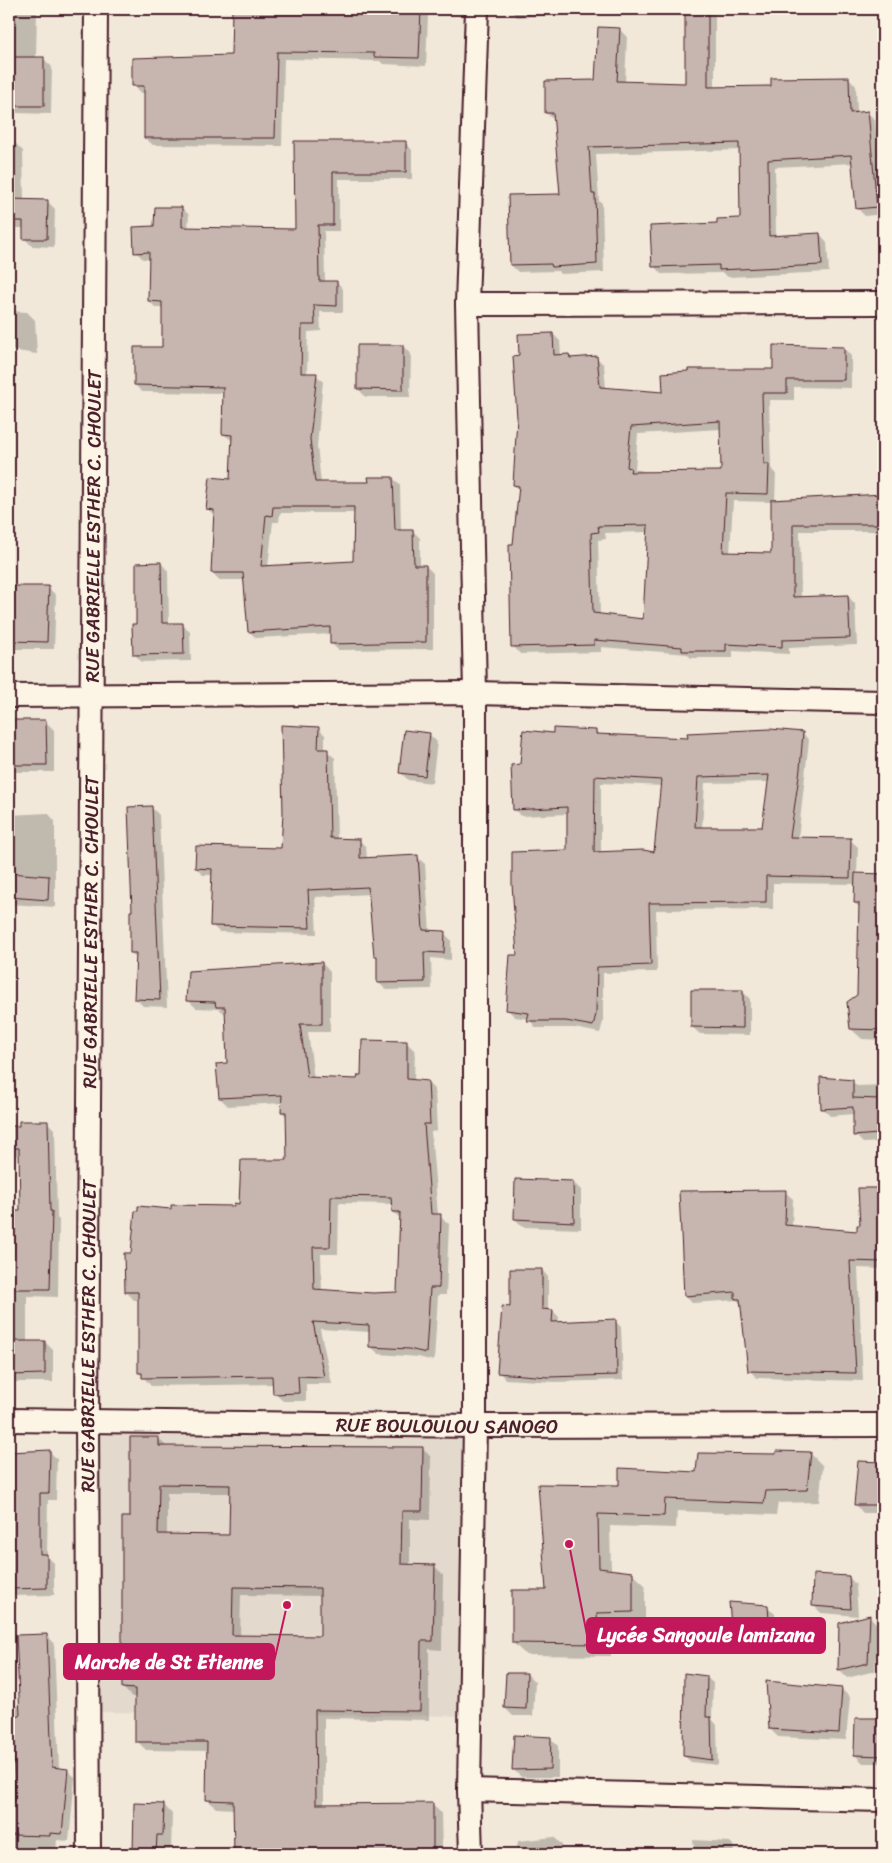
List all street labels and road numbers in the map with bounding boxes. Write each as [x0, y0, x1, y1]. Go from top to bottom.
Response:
street label: RUE GABRIELLE ESTHER C. CHOULET [75, 368, 110, 682]
street label: RUE GABRIELLE ESTHER C. CHOULET [73, 774, 108, 1088]
street label: RUE GABRIELLE ESTHER C. CHOULET [70, 1178, 105, 1492]
street label: RUE BOULOULOU SANOGO [336, 1408, 558, 1443]

